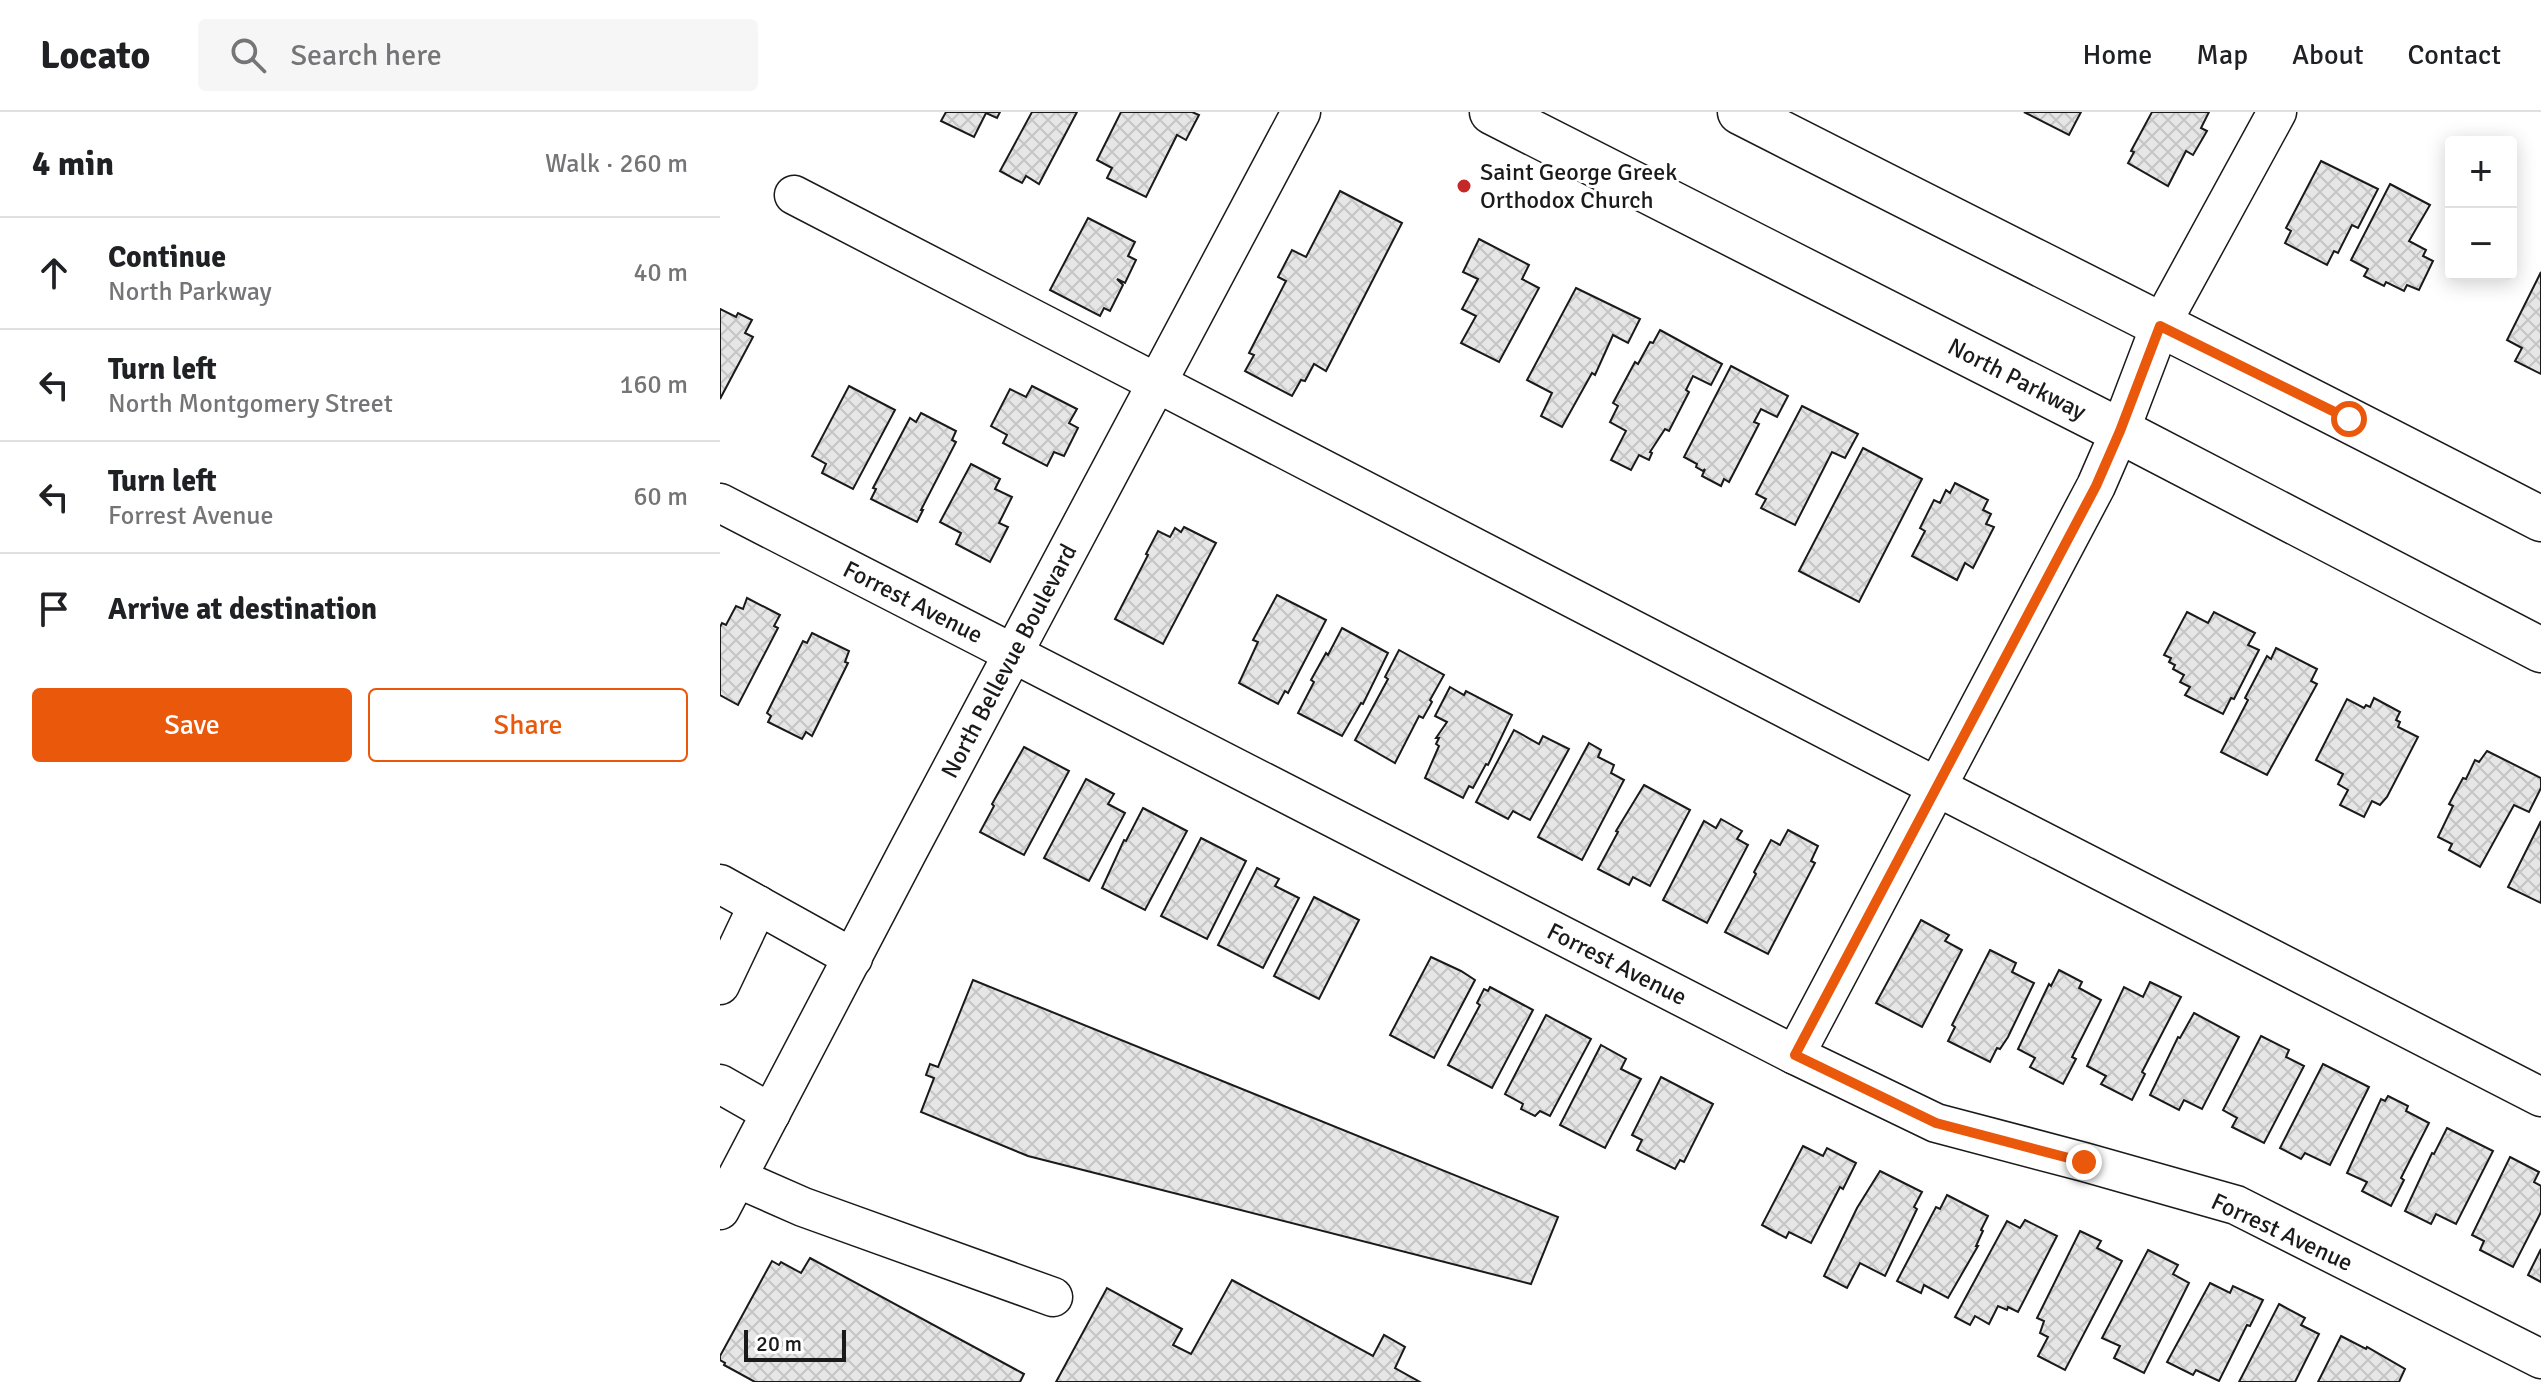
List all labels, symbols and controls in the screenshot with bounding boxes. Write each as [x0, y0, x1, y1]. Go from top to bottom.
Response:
search box [198, 19, 758, 91]
text: Locato [40, 32, 150, 79]
icon: search [226, 33, 270, 77]
text: Search here [290, 37, 442, 74]
text: Home [2083, 38, 2152, 72]
text: Map [2196, 38, 2248, 72]
text: About [2292, 38, 2364, 72]
text: Contact [2408, 38, 2501, 72]
map controls [2445, 136, 2517, 280]
button: + [2445, 136, 2517, 208]
text: 4 min [32, 143, 114, 185]
text: Walk · 260 m [545, 148, 688, 180]
place label: Saint George Greek Orthodox Church [1480, 157, 1677, 215]
marker: Saint George Greek Orthodox Church [1455, 177, 1473, 195]
button: − [2445, 208, 2517, 280]
text: Continue [108, 239, 226, 276]
icon: ahead [32, 251, 76, 295]
text: 40 m [633, 257, 688, 289]
text: North Parkway [108, 276, 272, 308]
street label: North Parkway [1943, 331, 2091, 427]
text: Turn left [108, 351, 217, 388]
icon: left [32, 363, 76, 407]
text: 160 m [619, 369, 688, 401]
text: North Montgomery Street [108, 388, 393, 420]
route start [2331, 401, 2367, 437]
text: Turn left [108, 463, 217, 500]
icon: left [32, 475, 76, 519]
text: 60 m [633, 481, 688, 513]
text: Forrest Avenue [108, 500, 274, 532]
street label: North Bellevue Boulevard [934, 539, 1084, 783]
street label: Forrest Avenue [838, 554, 988, 650]
icon: arrive [32, 587, 76, 631]
text: Arrive at destination [108, 591, 377, 628]
button: Save [32, 688, 352, 762]
button: Share [368, 688, 688, 762]
street label: Forrest Avenue [1542, 916, 1692, 1012]
route end [2066, 1144, 2102, 1180]
street label: Forrest Avenue [2206, 1186, 2358, 1278]
scale bar [744, 1326, 846, 1362]
text: 20 m [756, 1330, 802, 1357]

